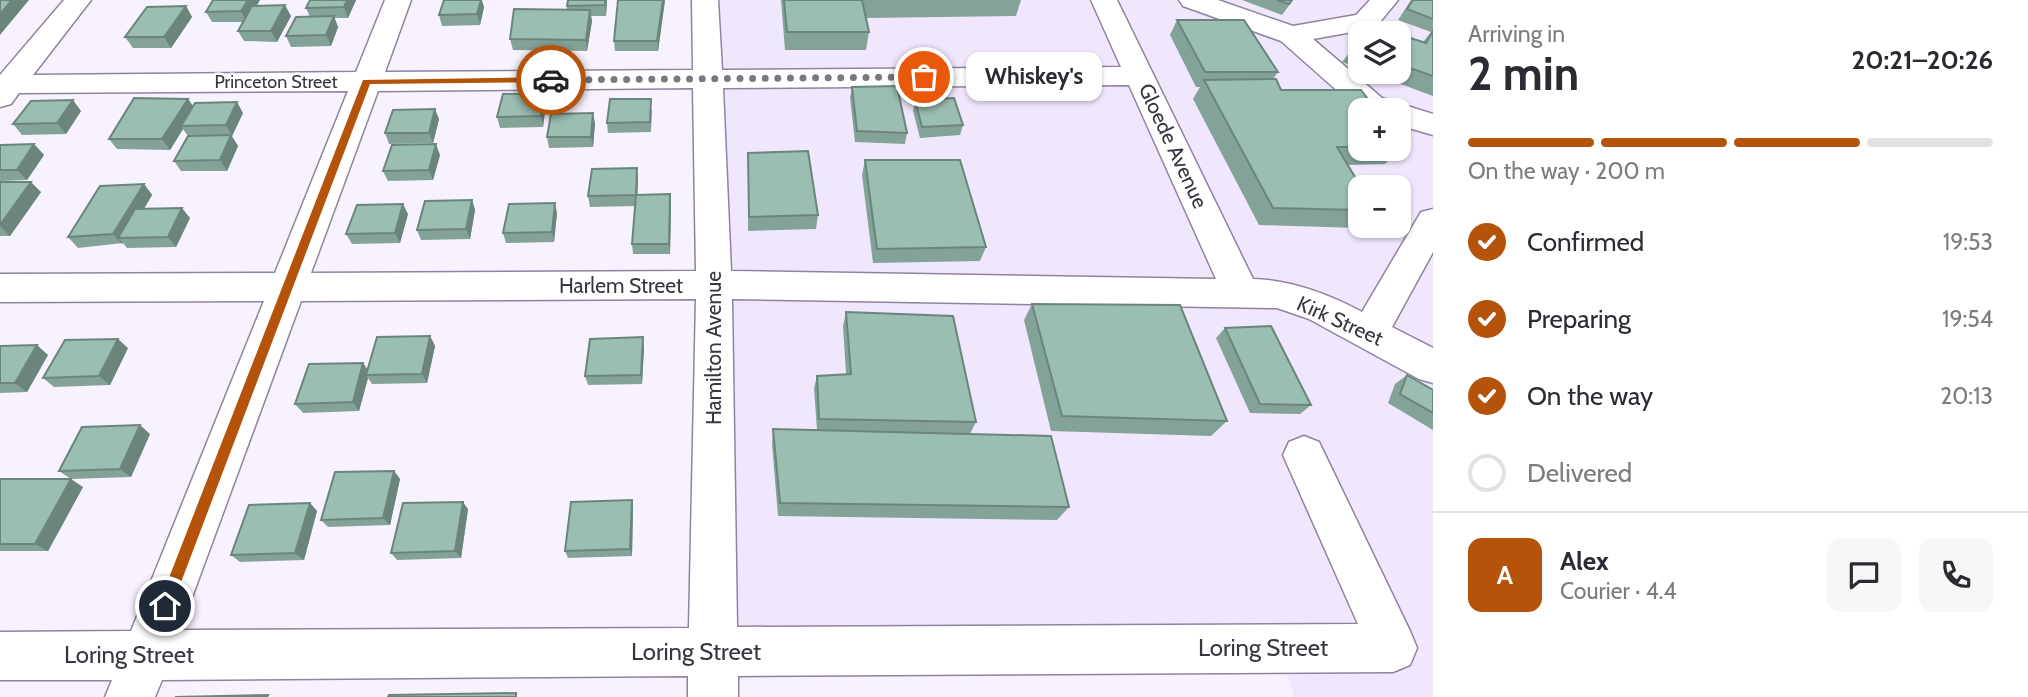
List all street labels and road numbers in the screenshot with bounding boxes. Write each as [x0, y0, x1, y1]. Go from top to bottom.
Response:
street label: Princeton Street [214, 71, 338, 93]
street label: Gloede Avenue [1134, 79, 1213, 212]
street label: Hamilton Avenue [701, 271, 726, 425]
street label: Harlem Street [559, 273, 683, 298]
street label: Kirk Street [1293, 290, 1387, 351]
street label: Loring Street [1198, 633, 1328, 662]
street label: Loring Street [631, 637, 761, 666]
street label: Loring Street [64, 640, 194, 669]

